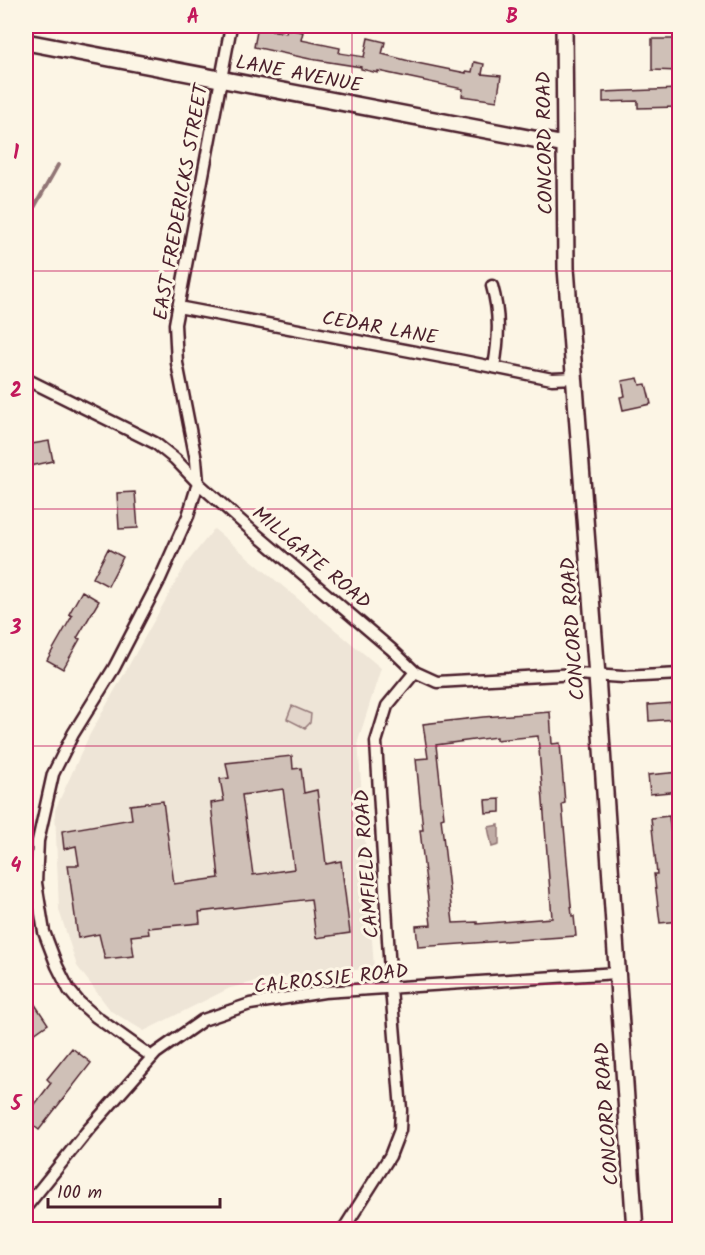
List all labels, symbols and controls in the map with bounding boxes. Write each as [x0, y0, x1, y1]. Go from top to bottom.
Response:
text: A [187, 2, 199, 34]
text: B [506, 2, 518, 34]
street label: LANE AVENUE [233, 47, 366, 103]
street label: CONCORD ROAD [529, 71, 563, 215]
street label: EAST FREDERICKS STREET [145, 80, 219, 323]
text: 1 [13, 138, 19, 170]
street label: CEDAR LANE [319, 303, 441, 355]
text: 2 [10, 376, 22, 408]
street label: MILLGATE ROAD [244, 499, 378, 618]
street label: CONCORD ROAD [553, 556, 595, 702]
text: 3 [10, 613, 22, 645]
street label: CAMFIELD ROAD [347, 788, 389, 939]
text: 4 [11, 851, 22, 883]
street label: CALROSSIE ROAD [252, 956, 410, 1004]
street label: CONCORD ROAD [587, 1041, 629, 1187]
text: 5 [10, 1089, 23, 1121]
scale bar [48, 1171, 220, 1209]
text: 100 m [57, 1179, 102, 1208]

